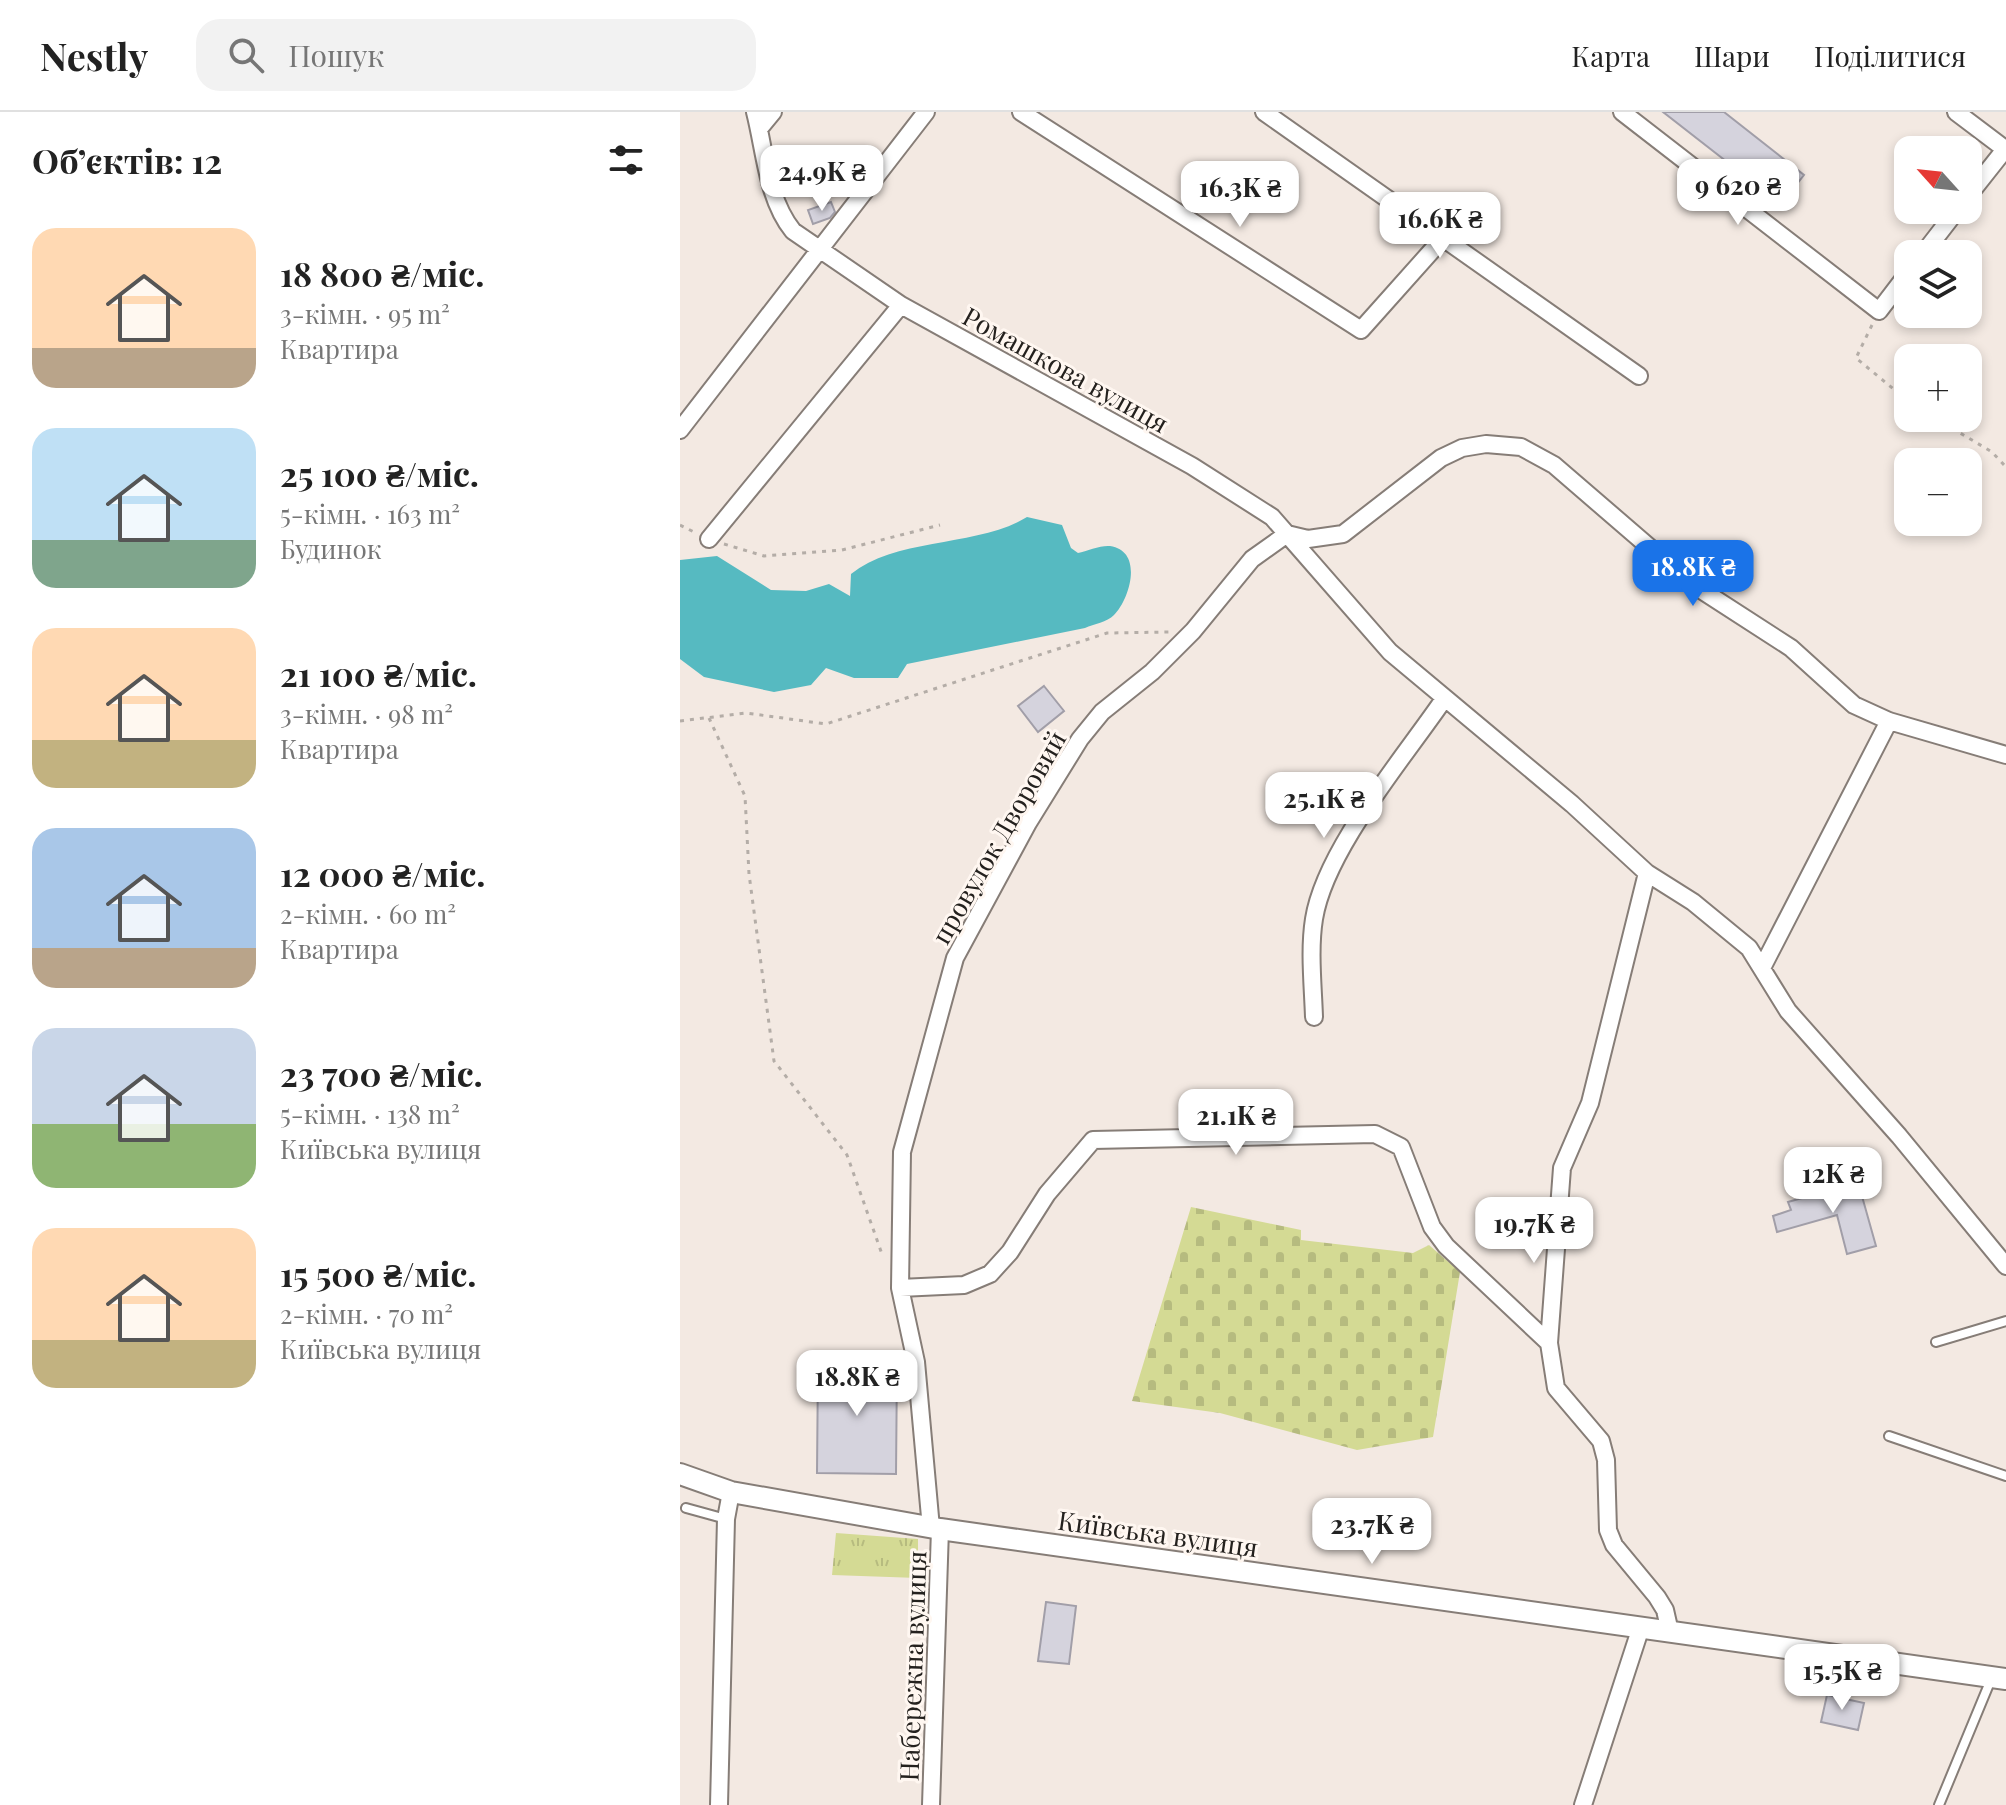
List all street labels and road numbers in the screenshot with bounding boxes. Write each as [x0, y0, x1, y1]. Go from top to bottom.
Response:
street label: Ромашкова вулиця [957, 298, 1175, 440]
street label: провулок Дворовий [923, 724, 1073, 950]
street label: Київська вулиця [1056, 1502, 1260, 1564]
street label: Набережна вулиця [890, 1550, 934, 1782]

